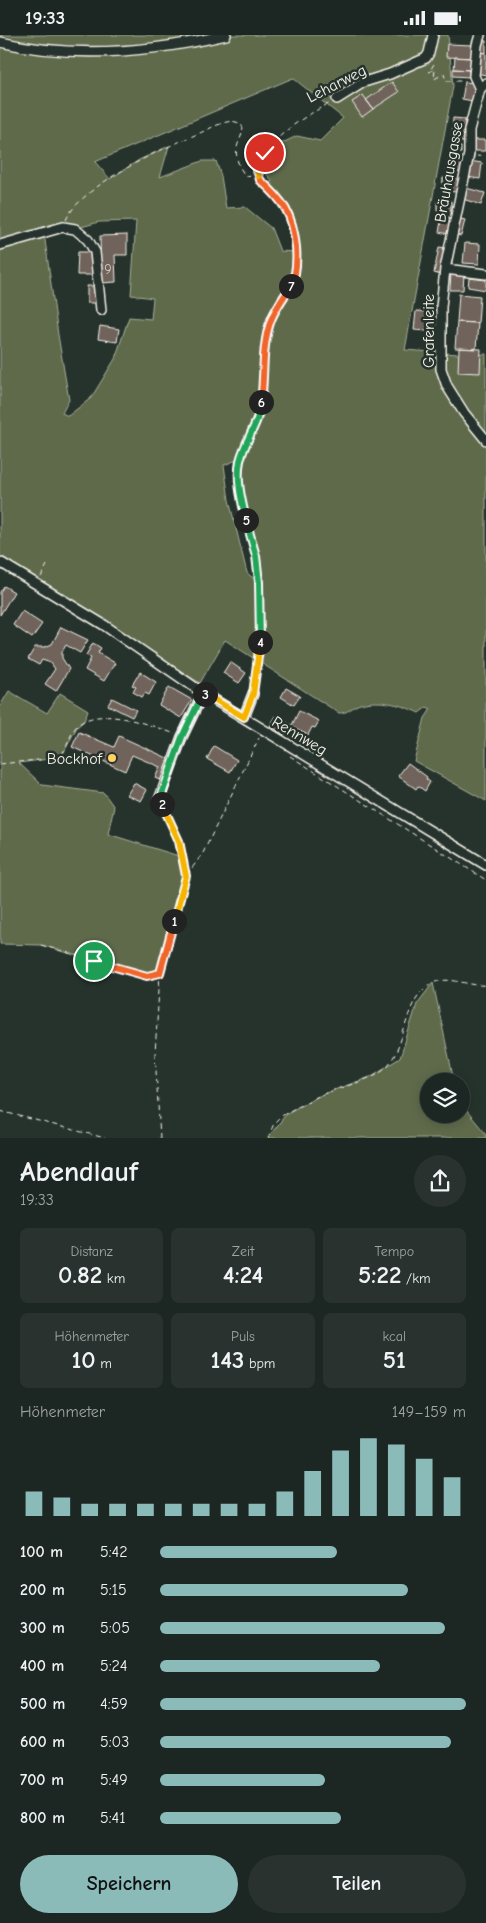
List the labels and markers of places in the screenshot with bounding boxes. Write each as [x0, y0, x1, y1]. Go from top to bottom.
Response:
pin [244, 132, 286, 174]
pin: 7 [278, 273, 304, 299]
pin: 6 [248, 389, 274, 415]
pin: 5 [234, 507, 258, 533]
pin: 4 [248, 629, 272, 655]
pin: 3 [192, 681, 218, 707]
place label: Bockhof [47, 750, 104, 768]
marker: Bockhof [106, 752, 118, 764]
pin: 2 [150, 791, 174, 817]
pin: 1 [162, 909, 186, 933]
pin [73, 940, 115, 982]

